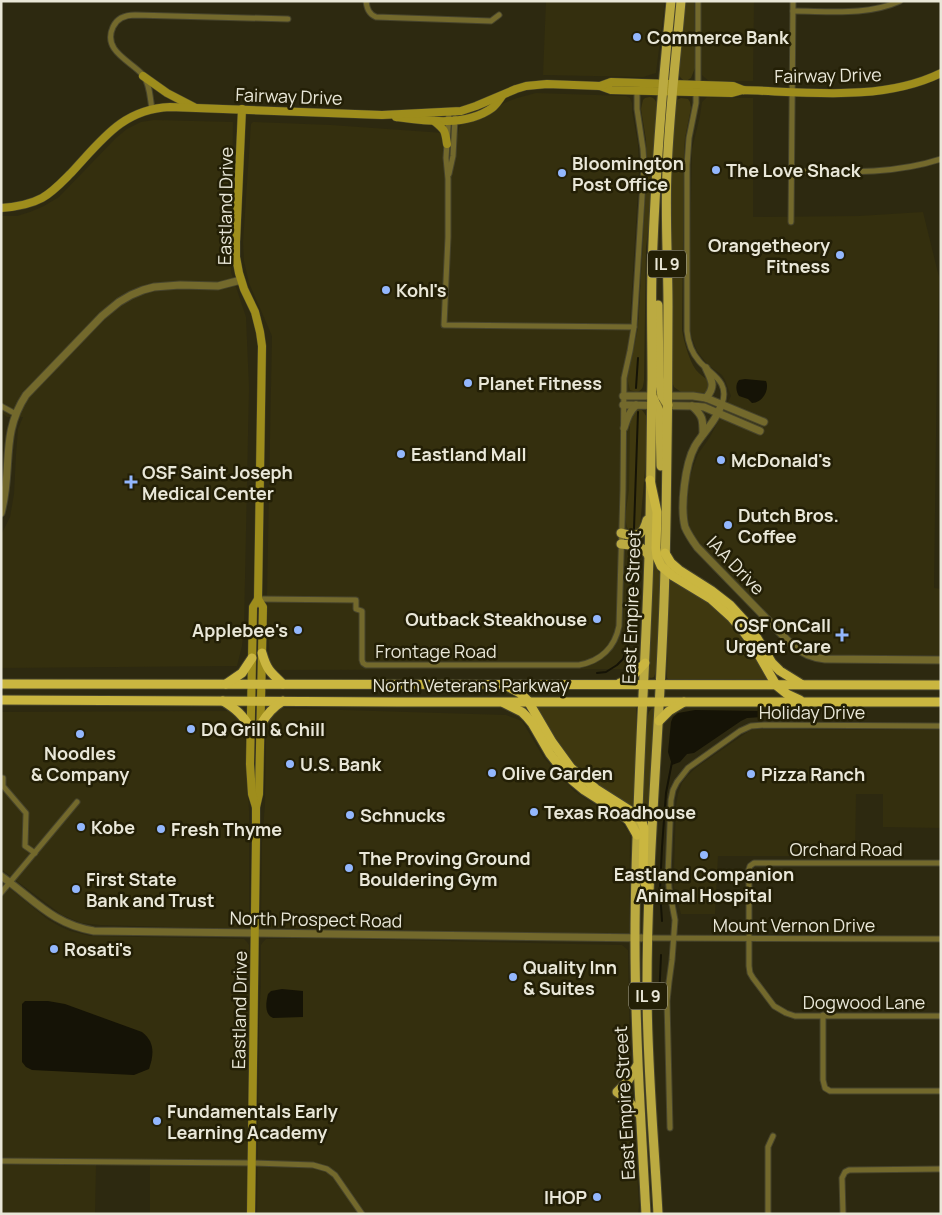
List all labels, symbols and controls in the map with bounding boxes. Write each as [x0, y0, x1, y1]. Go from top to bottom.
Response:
place label: Commerce Bank [647, 25, 790, 49]
marker: Commerce Bank [631, 31, 643, 43]
street label: Fairway Drive [774, 62, 882, 88]
street label: Fairway Drive [235, 82, 343, 110]
street label: Eastland Drive [212, 147, 238, 265]
place label: Bloomington Post Office [572, 151, 684, 196]
place label: The Love Shack [726, 158, 862, 182]
marker: The Love Shack [710, 164, 722, 176]
marker: Bloomington Post Office [556, 167, 568, 179]
place label: Orangetheory Fitness [708, 233, 830, 278]
marker: Orangetheory Fitness [834, 249, 846, 261]
road number: IL 9 [648, 250, 686, 278]
place label: Kohl's [396, 278, 447, 302]
marker: Kohl's [380, 284, 392, 296]
place label: Planet Fitness [478, 371, 602, 395]
marker: Planet Fitness [462, 377, 474, 389]
place label: Eastland Mall [411, 442, 527, 466]
marker: Eastland Mall [395, 448, 407, 460]
place label: McDonald's [731, 448, 832, 472]
marker: McDonald's [715, 454, 727, 466]
place label: OSF Saint Joseph Medical Center [142, 460, 293, 505]
marker: OSF Saint Joseph Medical Center [124, 475, 138, 489]
place label: Dutch Bros. Coffee [738, 503, 839, 548]
marker: Dutch Bros. Coffee [722, 519, 734, 531]
street label: East Empire Street [616, 530, 646, 684]
street label: IAA Drive [702, 530, 770, 600]
place label: Outback Steakhouse [405, 607, 587, 631]
marker: Outback Steakhouse [591, 613, 603, 625]
place label: OSF OnCall Urgent Care [725, 613, 831, 658]
place label: Applebee's [192, 618, 288, 642]
marker: Applebee's [292, 624, 304, 636]
marker: OSF OnCall Urgent Care [835, 628, 849, 642]
street label: Frontage Road [375, 639, 497, 663]
street label: North Veterans Parkway [373, 673, 570, 697]
street label: Holiday Drive [759, 700, 865, 724]
place label: DQ Grill & Chill [201, 717, 325, 741]
marker: DQ Grill & Chill [185, 723, 197, 735]
marker: Noodles & Company [74, 728, 86, 740]
place label: Noodles & Company [31, 741, 129, 786]
place label: U.S. Bank [300, 752, 382, 776]
marker: U.S. Bank [284, 758, 296, 770]
place label: Olive Garden [502, 761, 613, 785]
place label: Pizza Ranch [761, 762, 865, 786]
marker: Olive Garden [486, 767, 498, 779]
marker: Pizza Ranch [745, 768, 757, 780]
place label: Texas Roadhouse [544, 800, 696, 824]
place label: Schnucks [360, 803, 446, 827]
marker: Texas Roadhouse [528, 806, 540, 818]
marker: Schnucks [344, 809, 356, 821]
place label: Kobe [91, 815, 135, 839]
place label: Fresh Thyme [171, 817, 282, 841]
marker: Kobe [75, 821, 87, 833]
marker: Fresh Thyme [155, 823, 167, 835]
street label: Orchard Road [789, 837, 903, 861]
place label: The Proving Ground Bouldering Gym [359, 846, 531, 891]
marker: Eastland Companion Animal Hospital [698, 849, 710, 861]
marker: The Proving Ground Bouldering Gym [343, 862, 355, 874]
place label: Eastland Companion Animal Hospital [614, 862, 794, 907]
place label: First State Bank and Trust [86, 867, 214, 912]
marker: First State Bank and Trust [70, 883, 82, 895]
street label: North Prospect Road [229, 905, 403, 933]
street label: Mount Vernon Drive [713, 913, 875, 937]
place label: Rosati's [64, 937, 132, 961]
marker: Rosati's [48, 943, 60, 955]
street label: Eastland Drive [226, 951, 252, 1069]
place label: Quality Inn & Suites [523, 955, 617, 1000]
marker: Quality Inn & Suites [507, 971, 519, 983]
road number: IL 9 [629, 982, 667, 1009]
street label: Dogwood Lane [803, 990, 925, 1014]
street label: East Empire Street [608, 1025, 640, 1181]
place label: Fundamentals Early Learning Academy [167, 1099, 338, 1144]
marker: Fundamentals Early Learning Academy [151, 1115, 163, 1127]
place label: IHOP [544, 1185, 587, 1209]
marker: IHOP [591, 1191, 603, 1203]

